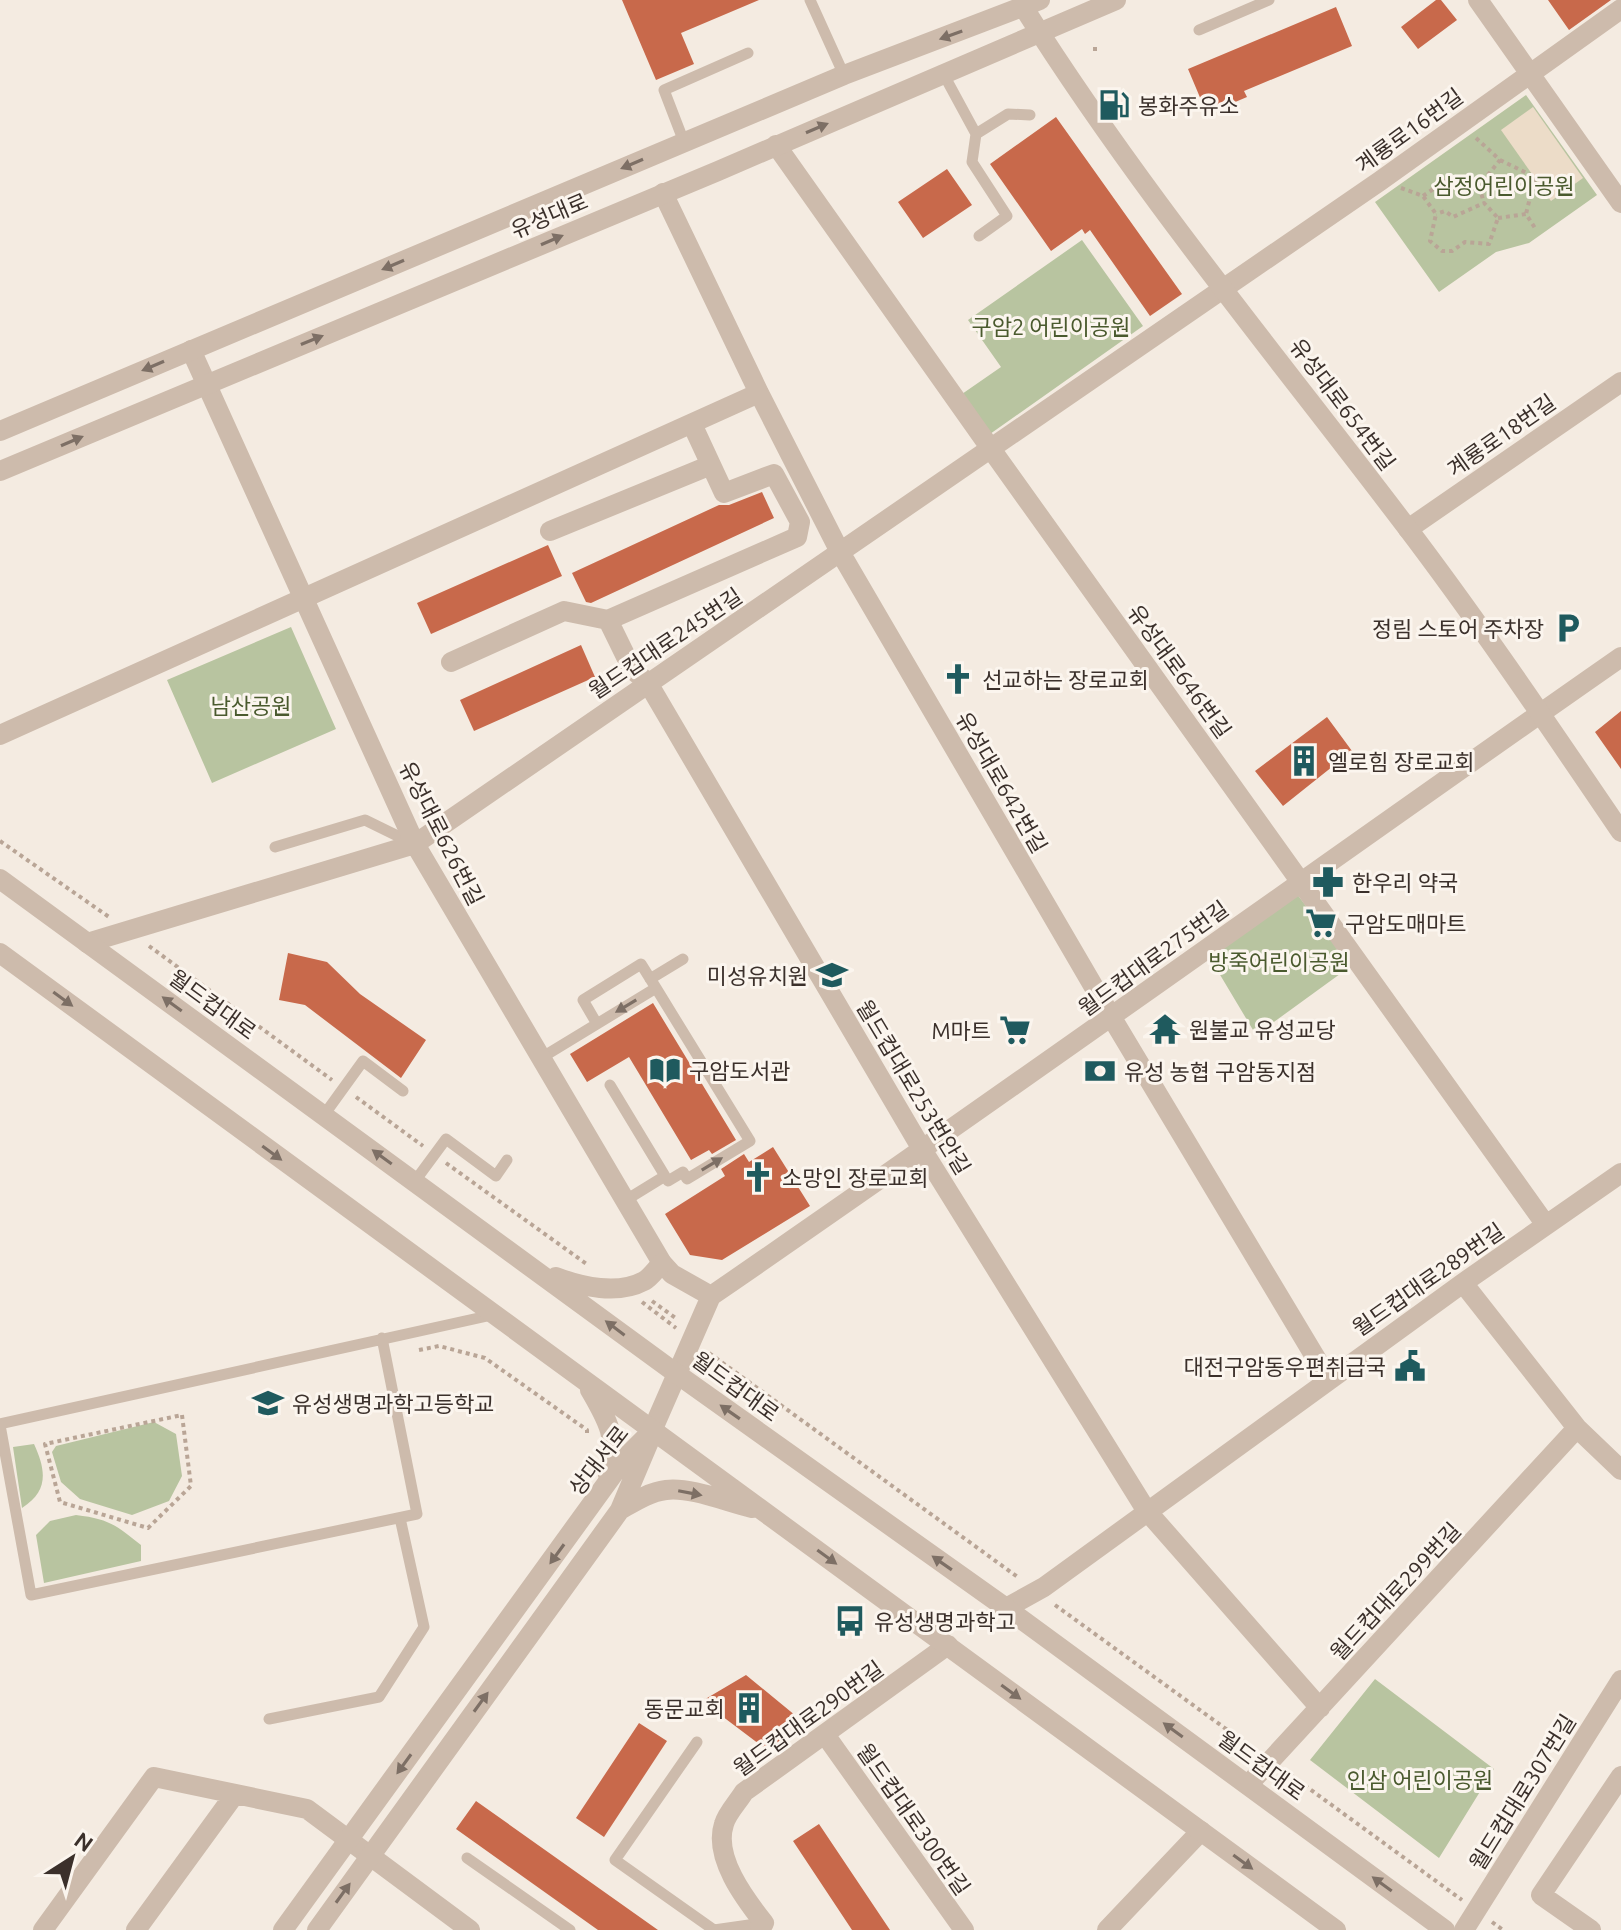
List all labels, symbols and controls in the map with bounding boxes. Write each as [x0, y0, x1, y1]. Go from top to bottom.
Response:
one-way arrow [939, 29, 963, 42]
street label: 계룡로16번길 [1351, 83, 1467, 177]
fuel station icon: 봉화주유소 [1097, 88, 1131, 122]
place label: 봉화주유소 [1138, 93, 1239, 118]
one-way arrow [805, 121, 829, 134]
one-way arrow [620, 158, 644, 171]
park label: 삼정어린이공원 [1433, 173, 1575, 198]
street label: 유성대로 [507, 188, 591, 242]
one-way arrow [540, 234, 563, 247]
one-way arrow [381, 258, 405, 271]
park label: 구암2 어린이공원 [971, 314, 1131, 339]
one-way arrow [300, 333, 324, 346]
street label: 유성대로654번길 [1285, 333, 1401, 475]
one-way arrow [141, 360, 165, 373]
street label: 계룡로18번길 [1442, 389, 1560, 481]
one-way arrow [60, 434, 84, 447]
street label: 월드컵대로245번길 [584, 583, 746, 703]
street label: 유성대로646번길 [1123, 599, 1237, 743]
parking icon: 정림 스토어 주차장 [1551, 611, 1585, 645]
place label: 정림 스토어 주차장 [1372, 616, 1544, 641]
church icon: 선교하는 장로교회 [941, 662, 975, 696]
place label: 선교하는 장로교회 [982, 667, 1149, 692]
park label: 남산공원 [211, 693, 291, 718]
street label: 유성대로642번길 [952, 707, 1052, 857]
building icon: 엘로힘 장로교회 [1287, 744, 1321, 778]
place label: 엘로힘 장로교회 [1328, 749, 1475, 774]
street label: 유성대로626번길 [395, 757, 489, 909]
pharmacy icon: 한우리 약국 [1311, 865, 1345, 899]
place label: 한우리 약국 [1352, 870, 1458, 895]
street label: 월드컵대로275번길 [1073, 895, 1233, 1021]
supermarket icon: 구암도매마트 [1304, 906, 1338, 940]
place label: 구암도매마트 [1345, 911, 1466, 936]
park label: 방죽어린이공원 [1208, 949, 1350, 974]
school or university icon: 미성유치원 [815, 958, 849, 992]
place label: 미성유치원 [707, 963, 808, 988]
street label: 월드컵대로 [165, 964, 261, 1044]
one-way arrow [52, 991, 74, 1007]
street label: 월드컵대로253번안길 [852, 995, 976, 1179]
one-way arrow [162, 997, 182, 1013]
one-way arrow [615, 999, 636, 1014]
temple icon: 원불교 유성교당 [1148, 1012, 1182, 1046]
supermarket icon: M마트 [998, 1013, 1032, 1047]
place label: 원불교 유성교당 [1189, 1017, 1336, 1042]
place label: M마트 [931, 1018, 991, 1043]
library icon: 구암도서관 [648, 1053, 682, 1087]
bank icon: 유성 농협 구암동지점 [1083, 1054, 1117, 1088]
place label: 구암도서관 [689, 1058, 790, 1083]
place label: 유성 농협 구암동지점 [1124, 1059, 1316, 1084]
one-way arrow [261, 1145, 283, 1161]
one-way arrow [372, 1150, 393, 1166]
one-way arrow [701, 1157, 723, 1171]
church icon: 소망인 장로교회 [741, 1160, 775, 1194]
place label: 소망인 장로교회 [782, 1165, 929, 1190]
street label: 월드컵대로289번길 [1348, 1217, 1508, 1341]
one-way arrow [604, 1320, 625, 1336]
street label: 월드컵대로 [688, 1346, 784, 1426]
public building icon: 대전구암동우편취급국 [1393, 1349, 1427, 1383]
place label: 대전구암동우편취급국 [1184, 1354, 1386, 1379]
school or university icon: 유성생명과학고등학교 [251, 1386, 285, 1420]
place label: 유성생명과학고등학교 [292, 1391, 494, 1416]
one-way arrow [720, 1405, 741, 1420]
street label: 상대서로 [563, 1420, 633, 1500]
one-way arrow [678, 1488, 703, 1500]
street label: 월드컵대로299번길 [1325, 1517, 1465, 1665]
one-way arrow [550, 1543, 565, 1564]
one-way arrow [816, 1549, 837, 1564]
one-way arrow [932, 1556, 953, 1571]
bus stop icon: 유성생명과학고 [833, 1604, 867, 1638]
place label: 유성생명과학고 [874, 1609, 1016, 1634]
street label: 월드컵대로290번길 [728, 1655, 888, 1781]
one-way arrow [1001, 1683, 1021, 1699]
one-way arrow [473, 1691, 489, 1713]
building icon: 동문교회 [732, 1691, 766, 1725]
place label: 동문교회 [644, 1696, 725, 1721]
street label: 월드컵대로307번길 [1464, 1710, 1580, 1874]
one-way arrow [1162, 1723, 1183, 1738]
street label: 월드컵대로 [1214, 1725, 1310, 1805]
street label: 월드컵대로300번길 [852, 1739, 976, 1899]
one-way arrow [396, 1753, 412, 1775]
park label: 인삼 어린이공원 [1347, 1767, 1493, 1792]
north arrow [32, 1818, 112, 1898]
text: N [70, 1826, 98, 1856]
one-way arrow [1232, 1854, 1254, 1870]
one-way arrow [1372, 1877, 1393, 1892]
one-way arrow [335, 1883, 351, 1903]

